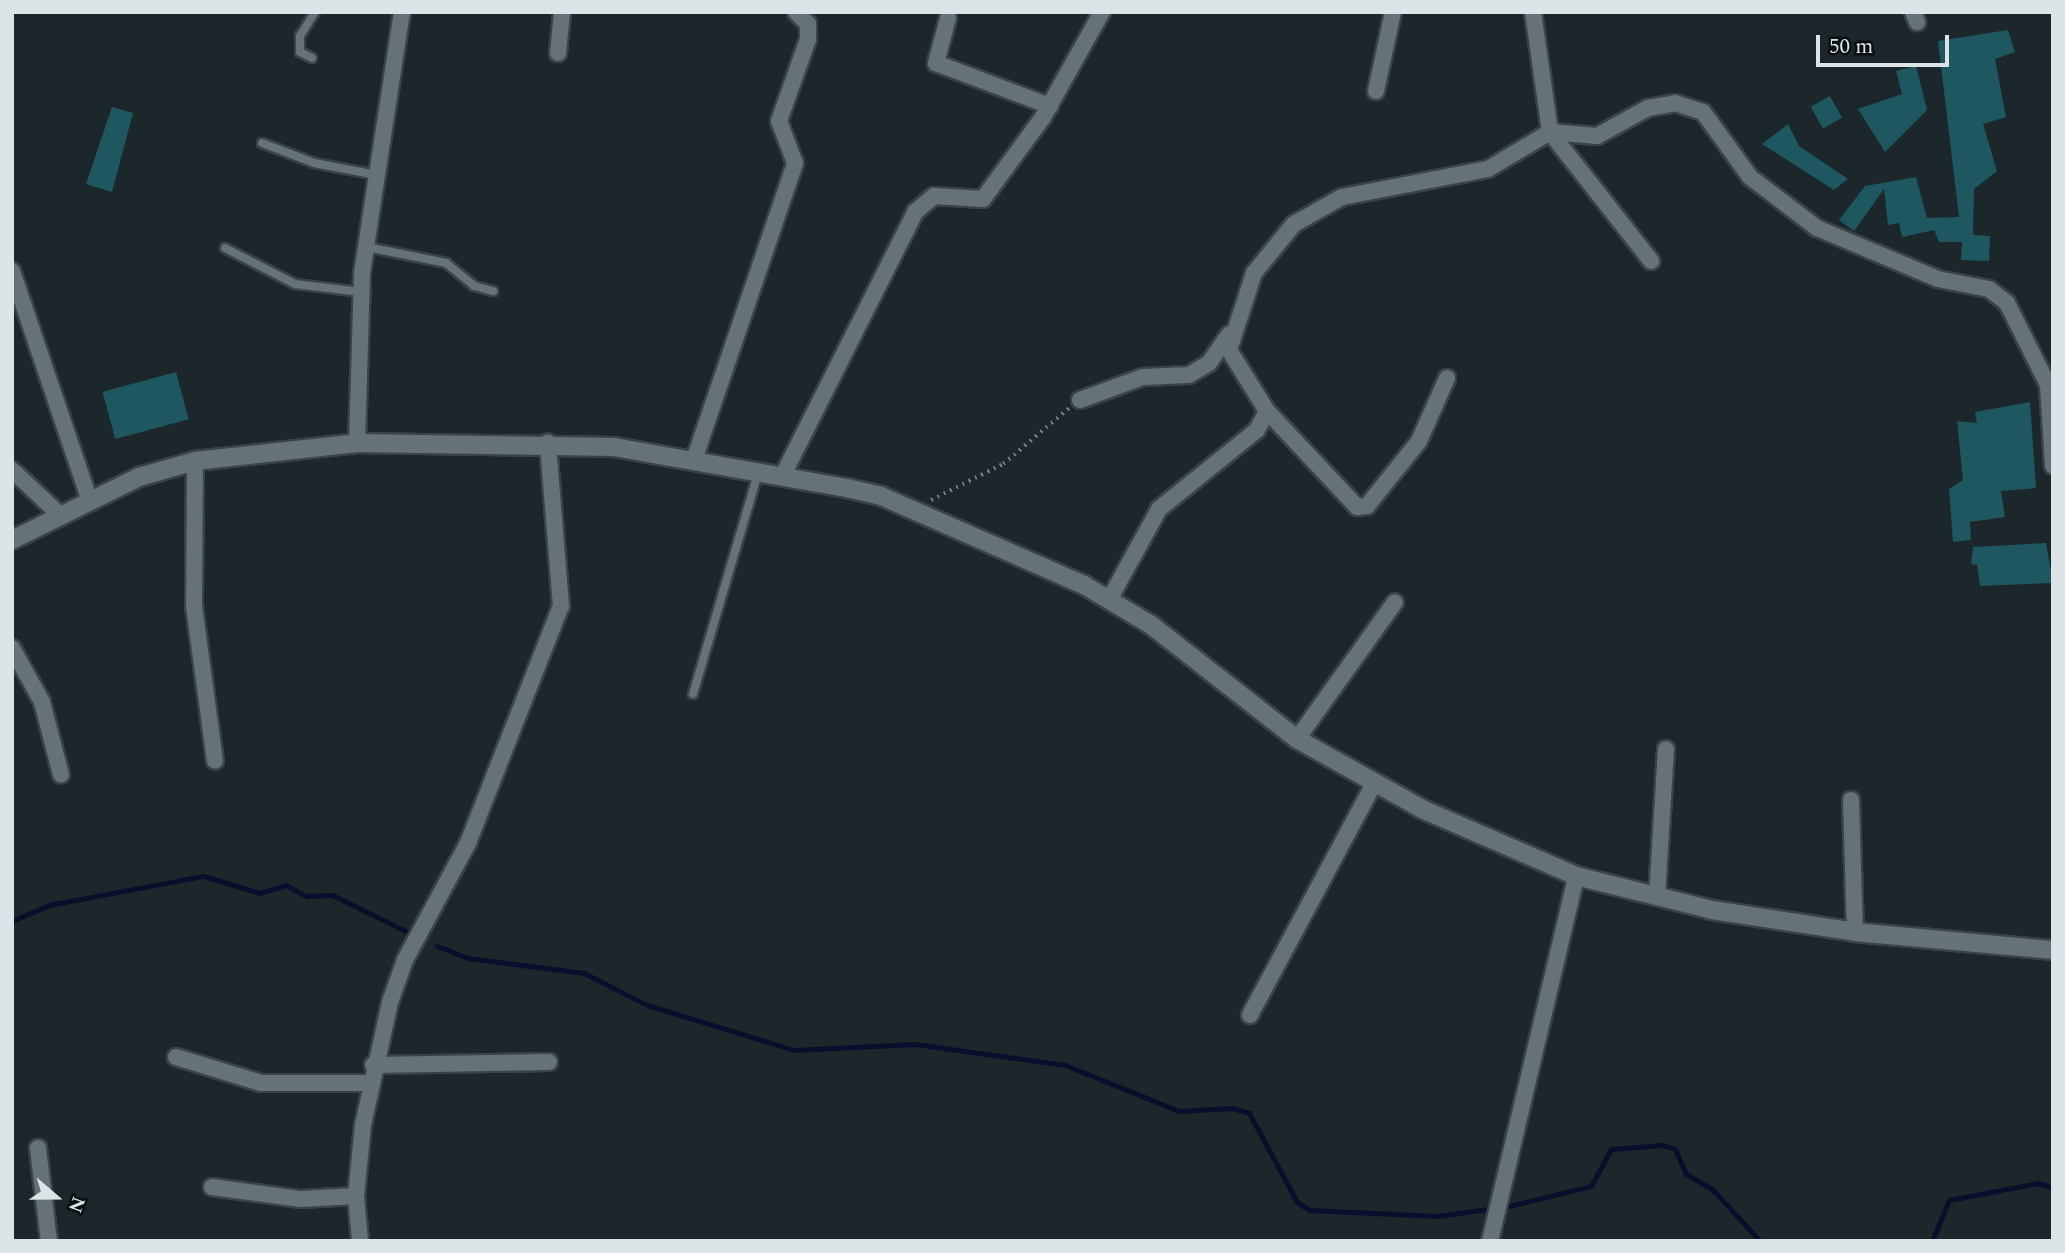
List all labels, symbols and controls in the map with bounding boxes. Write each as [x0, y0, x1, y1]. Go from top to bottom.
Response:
scale bar [1820, 21, 1953, 65]
text: 50 m [1829, 31, 1873, 63]
north arrow [21, 1162, 91, 1232]
text: N [60, 1192, 92, 1217]

